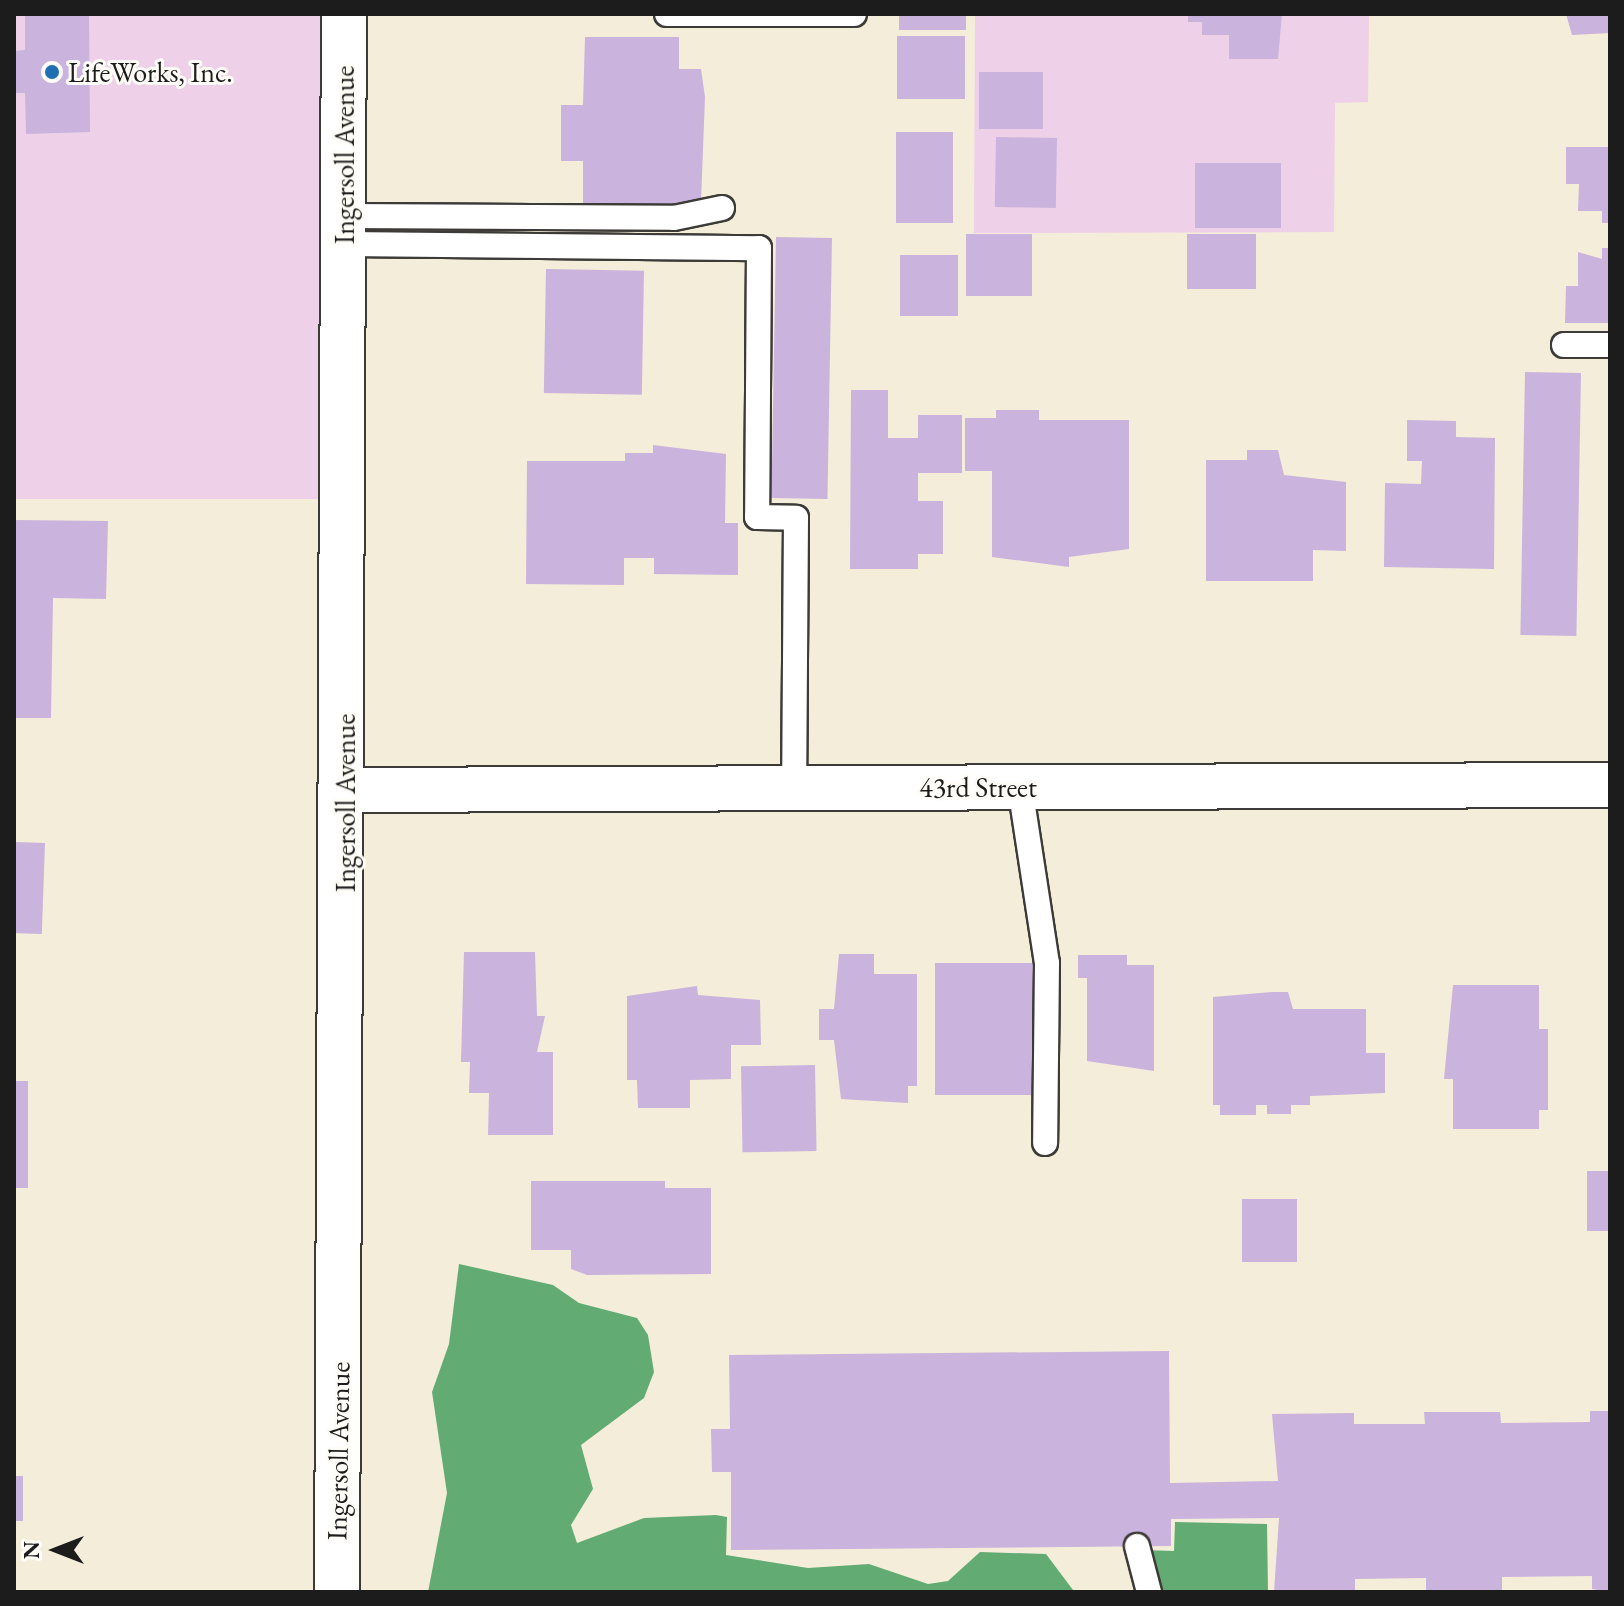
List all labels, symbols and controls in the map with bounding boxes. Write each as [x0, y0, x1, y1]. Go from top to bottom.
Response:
place label: LifeWorks, Inc. [68, 55, 233, 89]
marker: LifeWorks, Inc. [43, 63, 61, 81]
street label: Ingersoll Avenue [327, 66, 361, 244]
street label: Ingersoll Avenue [328, 714, 362, 892]
street label: 43rd Street [919, 770, 1037, 804]
street label: Ingersoll Avenue [320, 1361, 356, 1541]
north arrow [16, 1510, 96, 1590]
text: N [17, 1541, 46, 1559]

